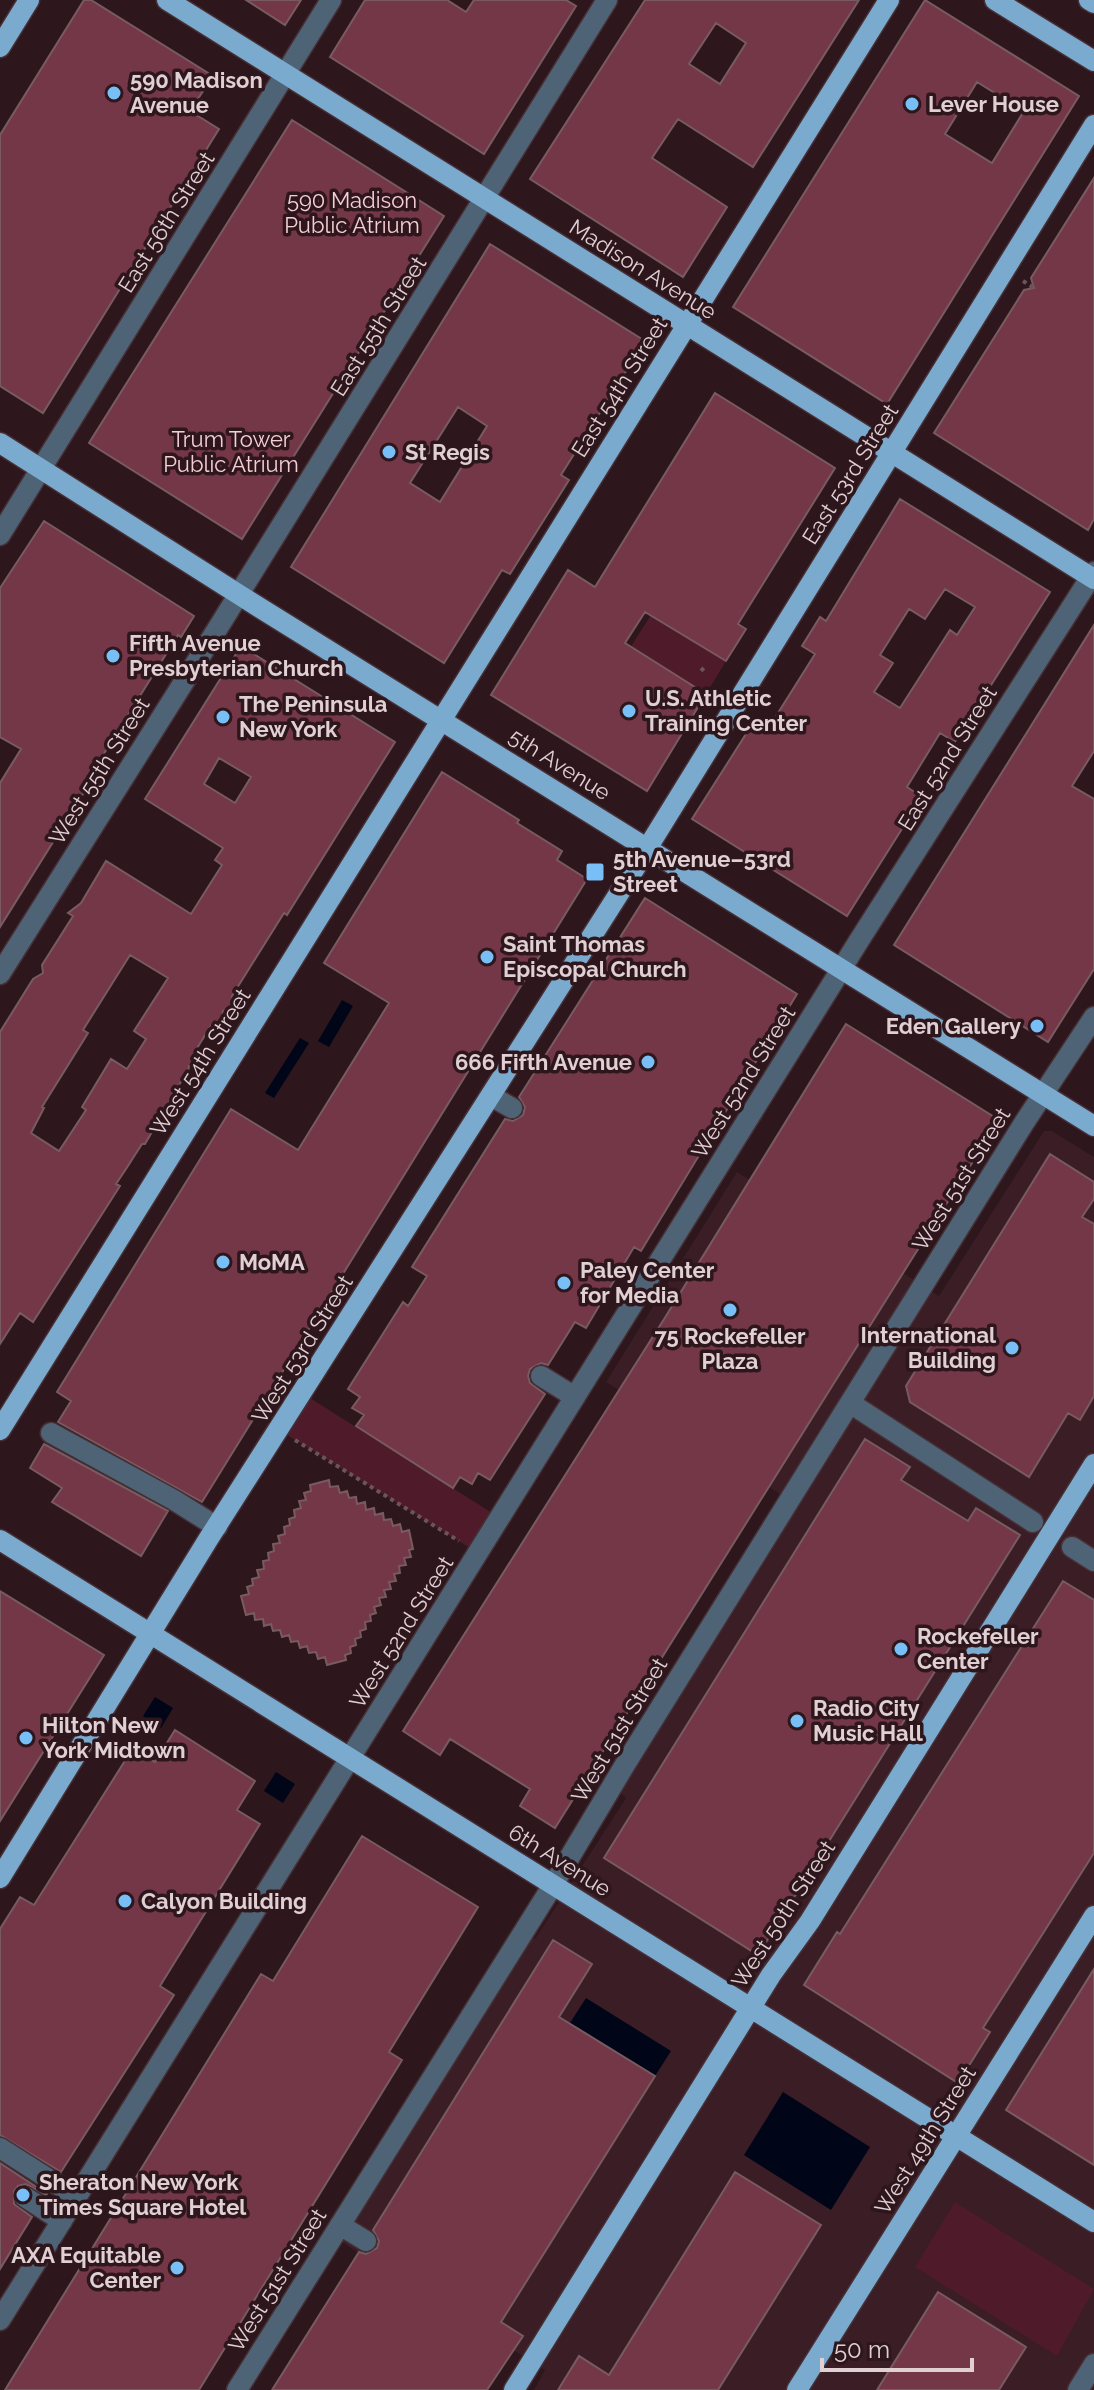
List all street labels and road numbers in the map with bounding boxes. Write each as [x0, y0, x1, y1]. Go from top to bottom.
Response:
street label: East 56th Street [112, 146, 220, 297]
street label: Madison Avenue [565, 213, 721, 325]
street label: East 55th Street [325, 251, 432, 401]
street label: East 54th Street [566, 312, 673, 462]
street label: East 53rd Street [796, 399, 904, 549]
street label: East 52nd Street [892, 680, 1002, 835]
street label: West 55th Street [43, 692, 155, 849]
street label: 5th Avenue [505, 723, 615, 805]
street label: West 54th Street [144, 983, 256, 1140]
street label: West 52nd Street [686, 1001, 801, 1163]
street label: West 51st Street [907, 1102, 1016, 1255]
street label: West 53rd Street [246, 1270, 358, 1428]
street label: West 52nd Street [344, 1551, 459, 1713]
street label: West 51st Street [566, 1652, 673, 1807]
street label: 6th Avenue [504, 1818, 616, 1902]
street label: West 50th Street [726, 1835, 841, 1993]
street label: West 49th Street [869, 2061, 981, 2219]
street label: West 51st Street [223, 2203, 332, 2356]

